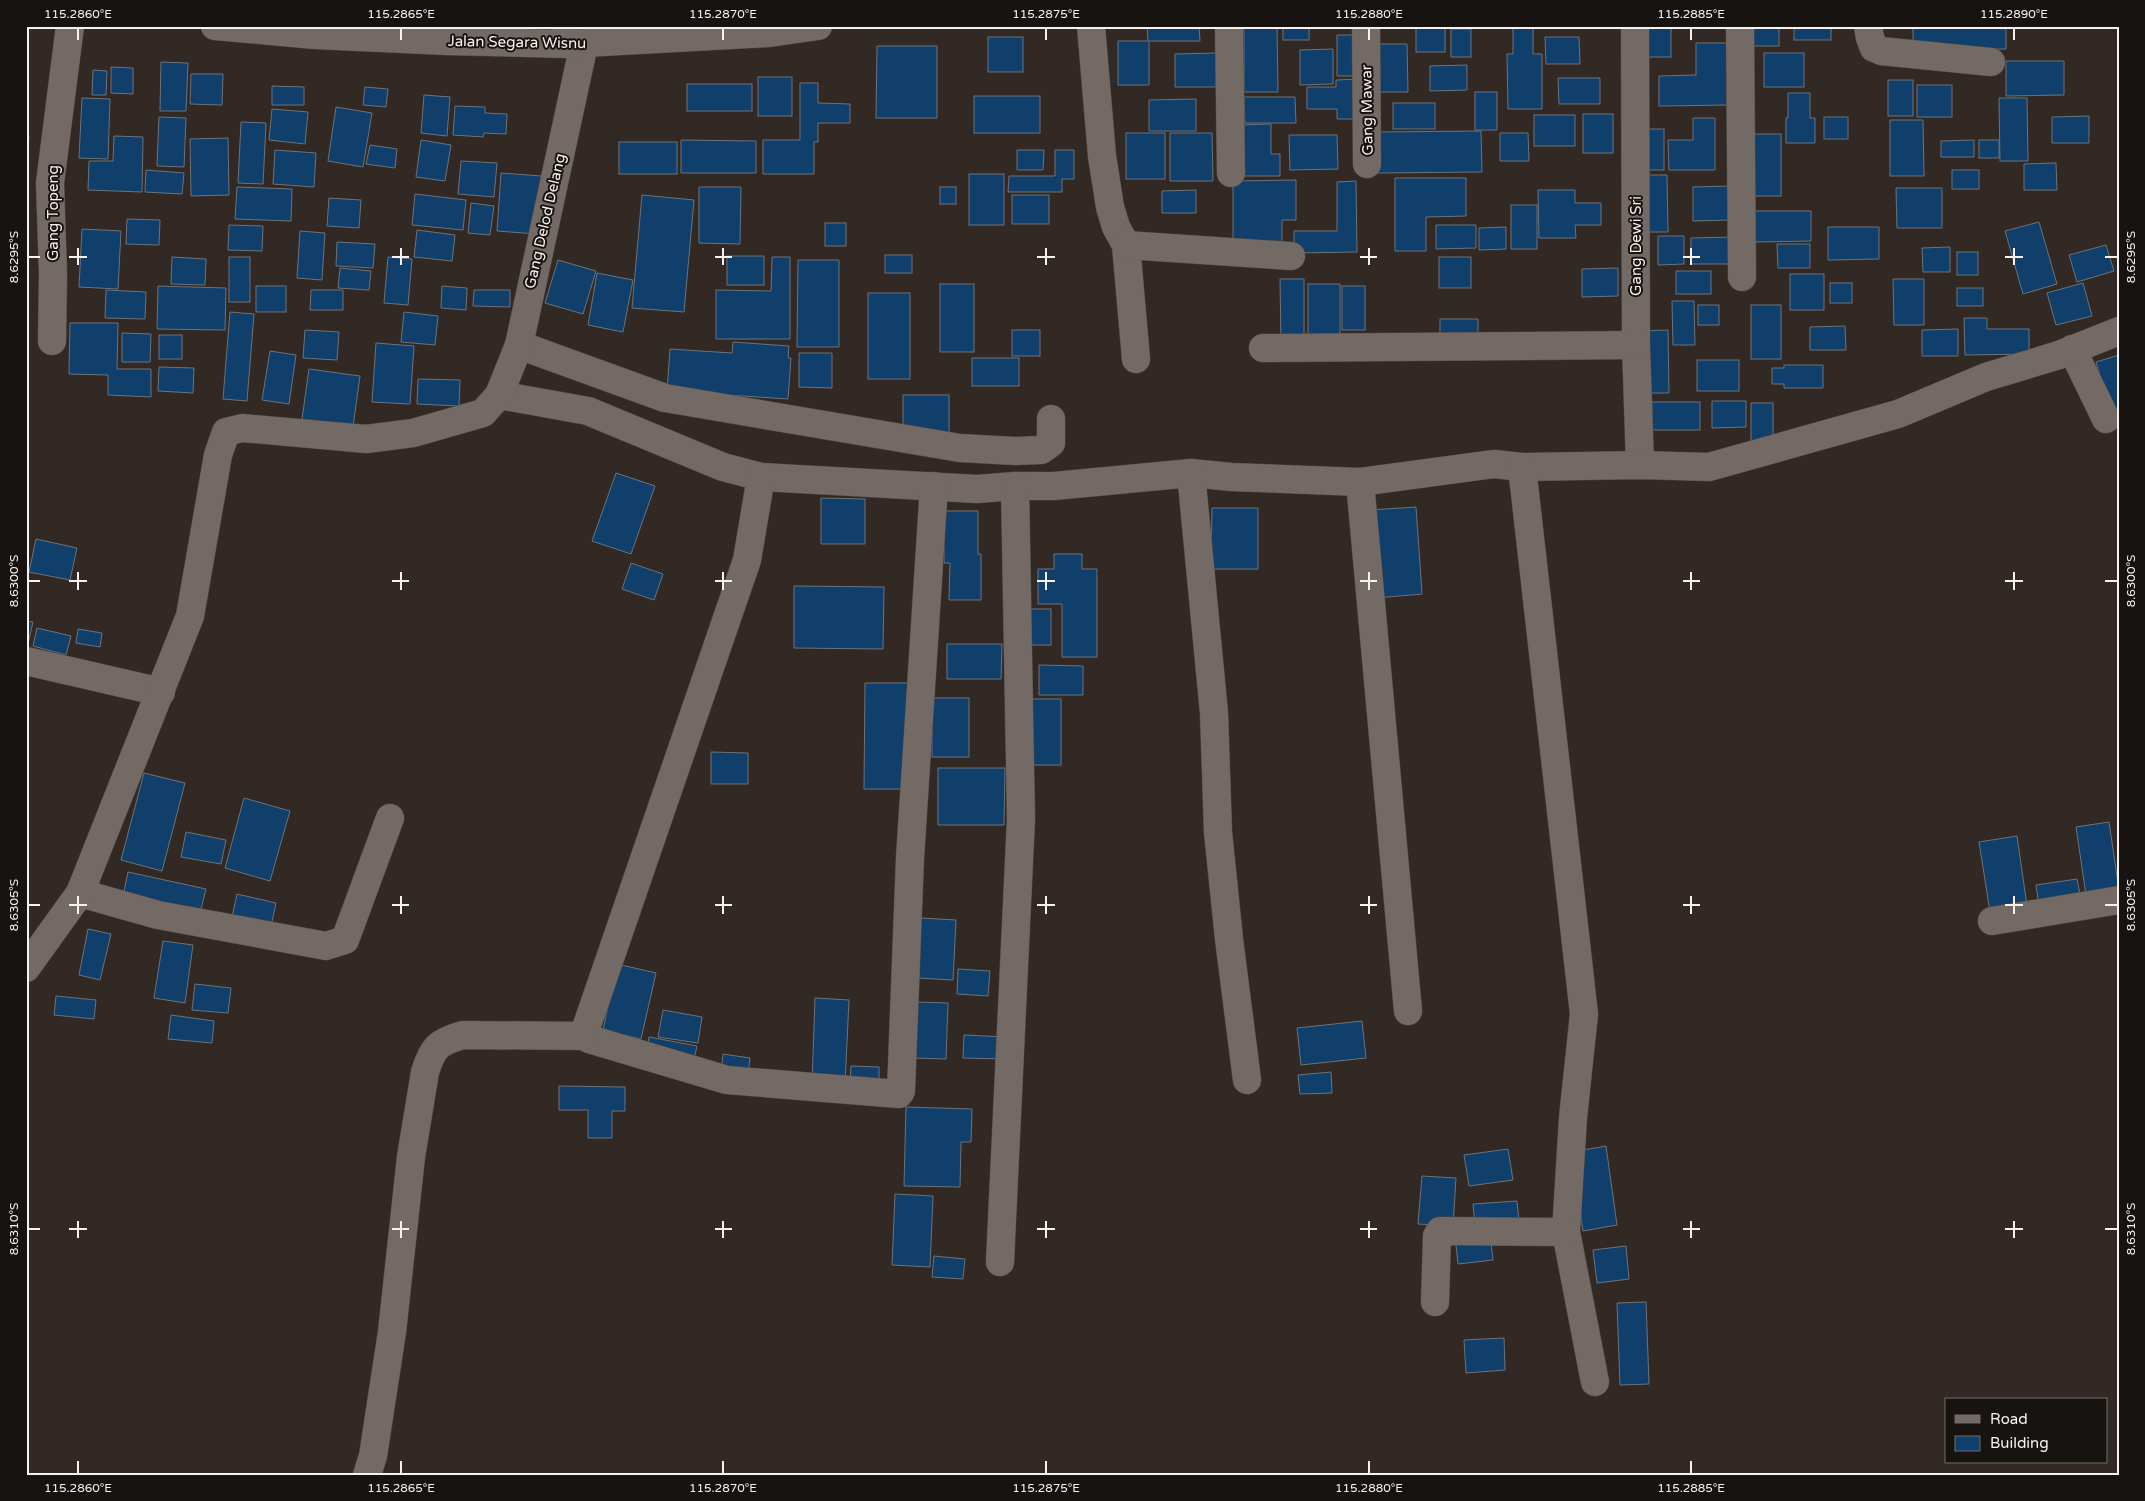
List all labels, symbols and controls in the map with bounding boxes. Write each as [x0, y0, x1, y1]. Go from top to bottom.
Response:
text: 115.2860°E [44, 7, 112, 21]
text: 115.2865°E [367, 7, 435, 21]
text: 115.2870°E [689, 7, 757, 21]
text: 115.2875°E [1012, 7, 1080, 21]
text: 115.2880°E [1335, 7, 1403, 21]
text: 115.2885°E [1657, 7, 1725, 21]
text: 115.2890°E [1980, 7, 2048, 21]
street label: Jalan Segara Wisnu [448, 32, 586, 52]
street label: Gang Mawar [1357, 64, 1377, 156]
street label: Gang Delod Delang [521, 152, 569, 290]
street label: Gang Topeng [44, 165, 62, 261]
street label: Gang Dewi Sri [1627, 196, 1645, 296]
text: 8.6295°S [7, 231, 21, 283]
text: 8.6295°S [2124, 231, 2138, 283]
text: 8.6300°S [7, 555, 21, 607]
text: 8.6300°S [2124, 555, 2138, 607]
text: 8.6305°S [7, 879, 21, 931]
text: 8.6305°S [2124, 879, 2138, 931]
text: 8.6310°S [7, 1203, 21, 1255]
text: 8.6310°S [2124, 1203, 2138, 1255]
legend [1945, 1398, 2108, 1464]
text: Road [1990, 1410, 2028, 1428]
text: Building [1990, 1434, 2049, 1452]
text: 115.2860°E [44, 1481, 112, 1495]
text: 115.2865°E [367, 1481, 435, 1495]
text: 115.2870°E [689, 1481, 757, 1495]
text: 115.2875°E [1012, 1481, 1080, 1495]
text: 115.2880°E [1335, 1481, 1403, 1495]
text: 115.2885°E [1657, 1481, 1725, 1495]

